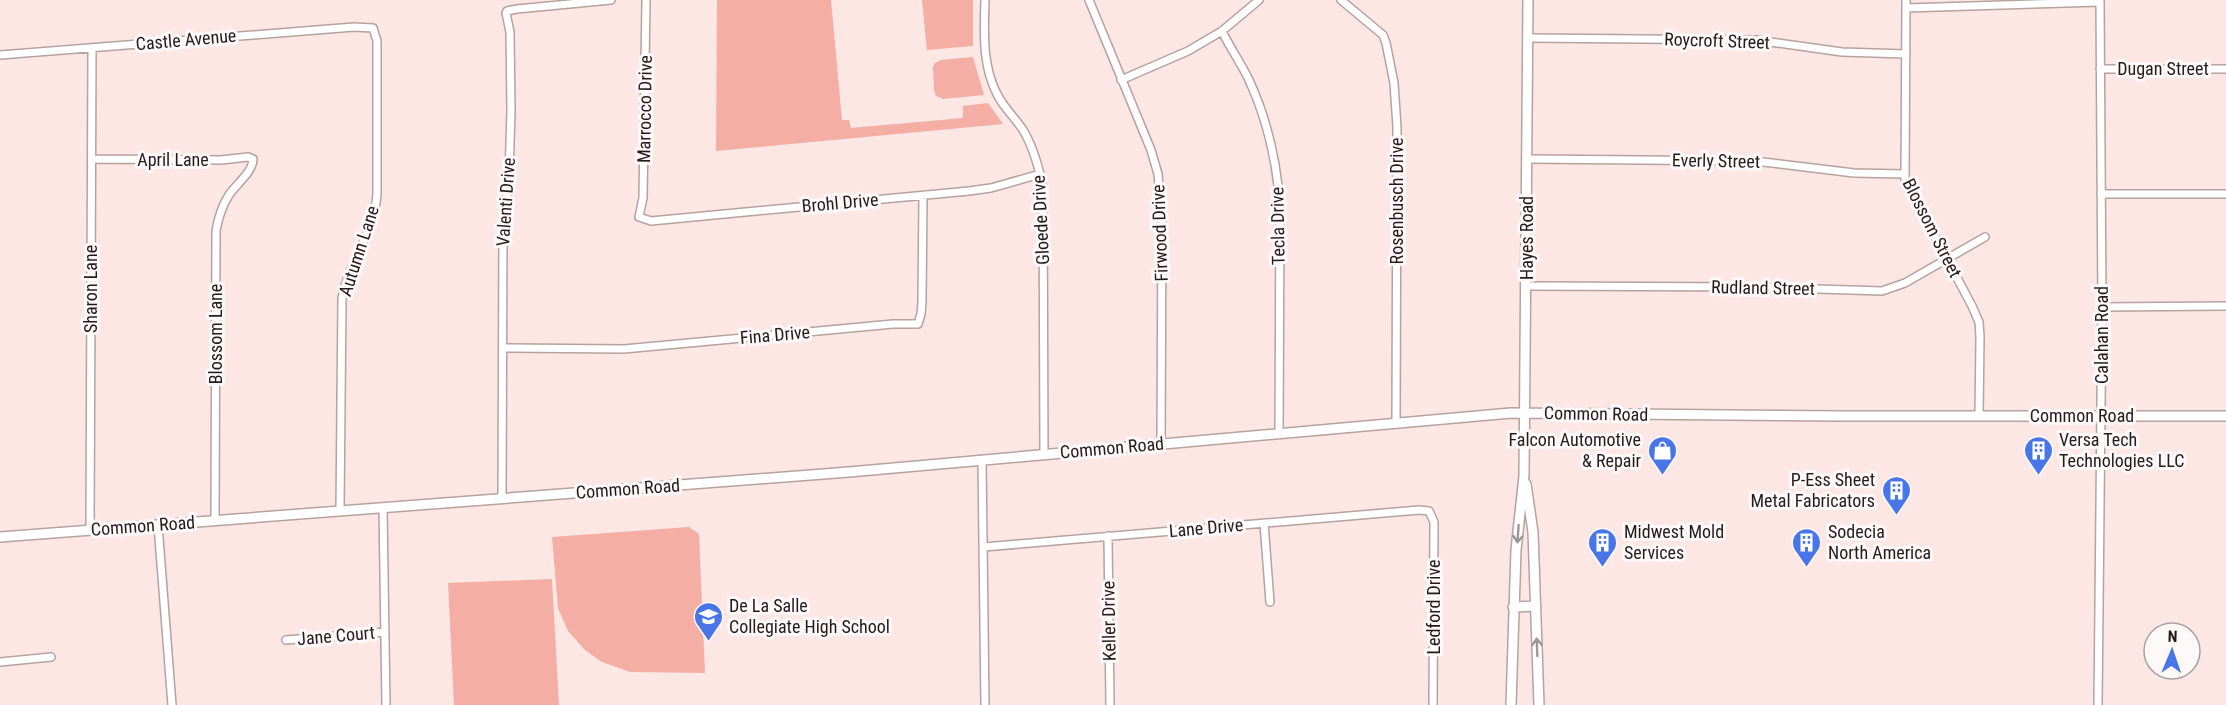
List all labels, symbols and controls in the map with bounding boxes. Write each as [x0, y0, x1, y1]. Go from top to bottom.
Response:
street label: Castle Avenue [135, 25, 237, 54]
street label: Roycroft Street [1664, 28, 1770, 53]
street label: Marrocco Drive [633, 55, 656, 163]
street label: Dugan Street [2117, 58, 2209, 79]
street label: Rosenbusch Drive [1386, 138, 1407, 264]
street label: April Lane [137, 149, 209, 170]
street label: Everly Street [1672, 149, 1760, 172]
street label: Valenti Drive [492, 157, 519, 247]
street label: Gloede Drive [1028, 175, 1053, 265]
street label: Blossom Street [1899, 175, 1966, 281]
street label: Firwood Drive [1147, 184, 1172, 282]
street label: Tecla Drive [1266, 187, 1289, 265]
street label: Brohl Drive [801, 189, 879, 216]
street label: Hayes Road [1516, 196, 1537, 280]
street label: Autumn Lane [334, 203, 383, 299]
street label: Sharon Lane [80, 245, 101, 333]
street label: Rudland Street [1711, 276, 1815, 299]
street label: Blossom Lane [205, 284, 226, 384]
street label: Calahan Road [2091, 286, 2112, 384]
street label: Fina Drive [739, 321, 811, 348]
street label: Common Road [1544, 402, 1648, 425]
street label: Common Road [2030, 405, 2134, 426]
place label: Falcon Automotive & Repair [1508, 429, 1642, 471]
place label: Versa Tech Technologies LLC [2059, 429, 2184, 471]
street label: Common Road [1059, 432, 1165, 463]
shop icon: Falcon Automotive & Repair [1646, 434, 1678, 476]
building icon: Versa Tech Technologies LLC [2022, 434, 2054, 476]
place label: P-Ess Sheet Metal Fabricators [1750, 469, 1875, 511]
street label: Common Road [575, 474, 681, 503]
building icon: P-Ess Sheet Metal Fabricators [1880, 474, 1912, 516]
street label: Common Road [90, 511, 196, 540]
street label: Lane Drive [1168, 514, 1244, 541]
place label: Midwest Mold Services [1624, 521, 1724, 563]
place label: Sodecia North America [1828, 521, 1931, 563]
one-way arrow [1512, 524, 1523, 543]
building icon: Midwest Mold Services [1587, 526, 1619, 568]
building icon: Sodecia North America [1791, 526, 1823, 568]
street label: Ledford Drive [1423, 560, 1444, 654]
street label: Keller Drive [1097, 581, 1120, 661]
place label: De La Salle Collegiate High School [729, 595, 890, 637]
school or university icon: De La Salle Collegiate High School [692, 600, 724, 642]
north arrow [2142, 621, 2202, 681]
street label: Jane Court [296, 622, 376, 649]
text: N [2167, 627, 2178, 646]
one-way arrow [1532, 637, 1543, 657]

